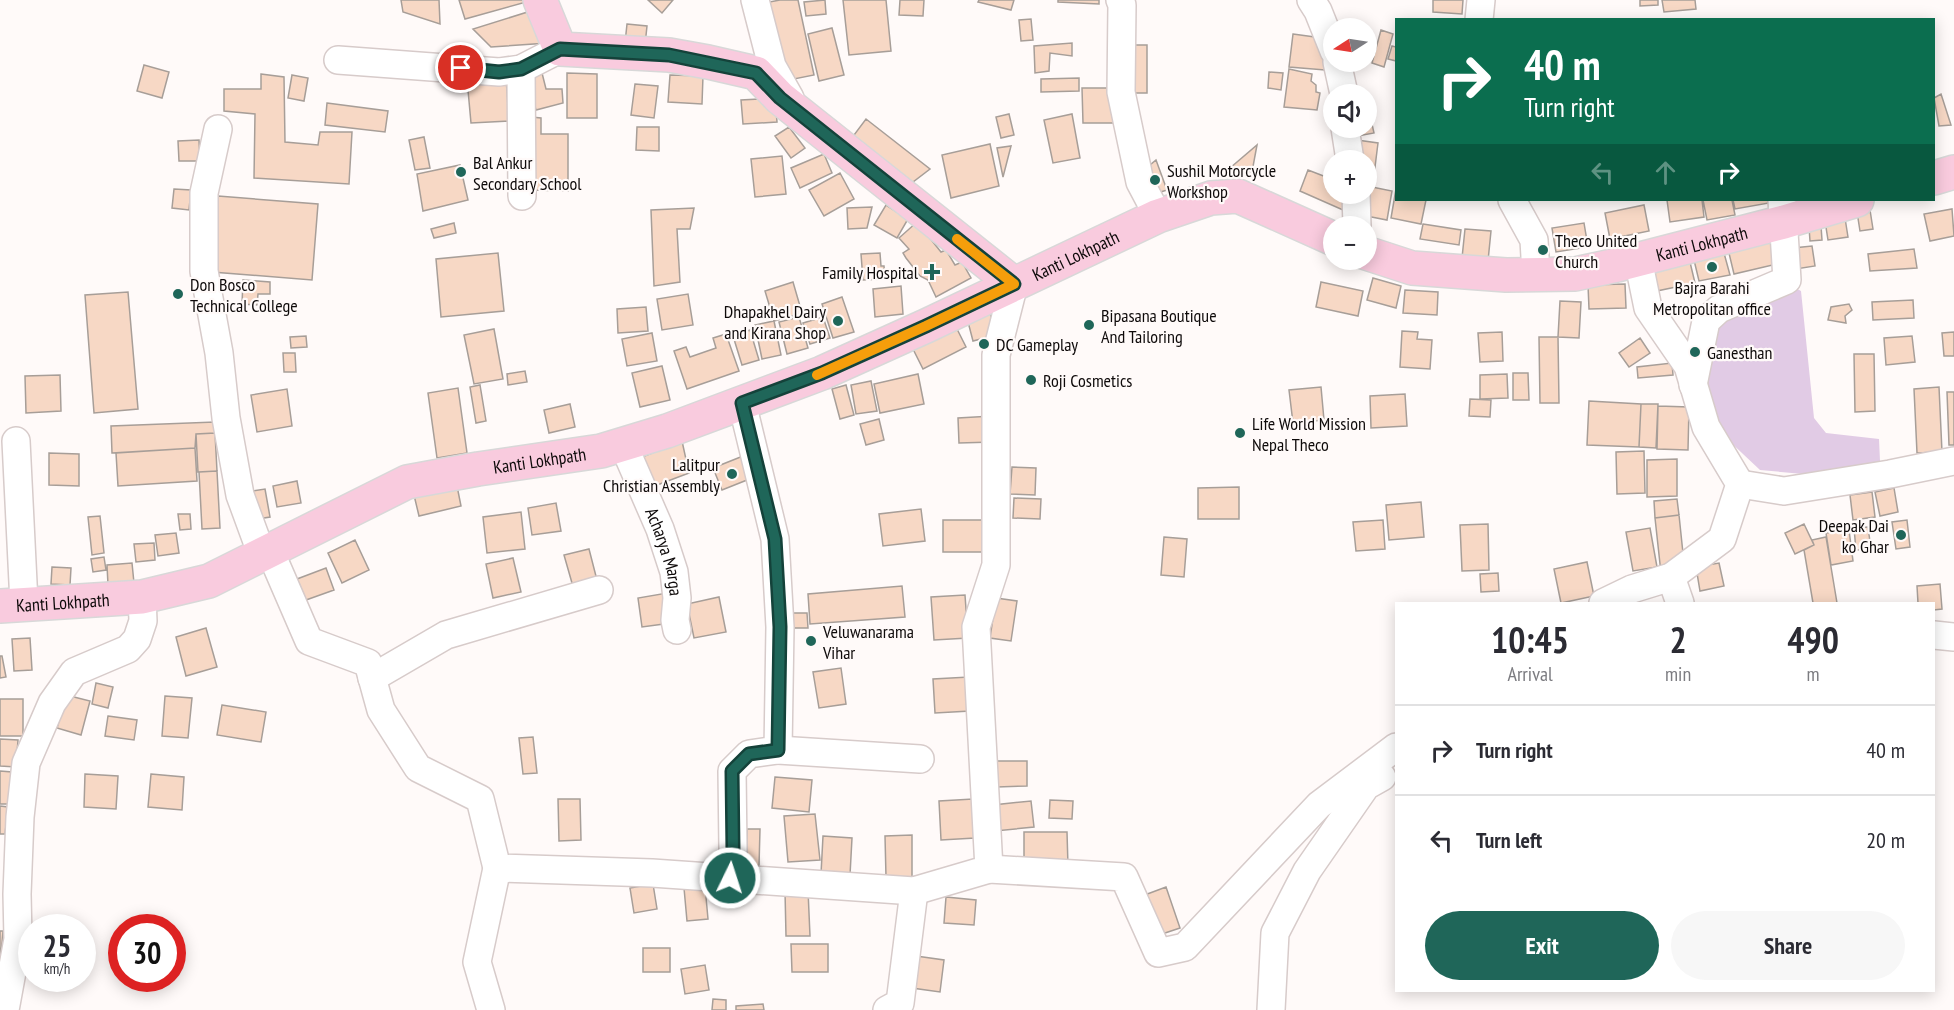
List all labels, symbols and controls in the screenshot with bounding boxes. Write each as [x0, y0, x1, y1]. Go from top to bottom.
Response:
north arrow [1323, 18, 1377, 72]
map controls [1323, 18, 1377, 270]
text: 40 m [1524, 37, 1601, 92]
pin [435, 42, 486, 93]
icon: right [1425, 42, 1503, 120]
icon: arrive [444, 51, 477, 84]
button: sound [1323, 84, 1377, 138]
text: Turn right [1524, 90, 1615, 124]
button: + [1323, 150, 1377, 204]
place label: Bal Ankur Secondary School [473, 151, 582, 195]
icon: left [1586, 156, 1619, 189]
icon: ahead [1649, 156, 1682, 189]
icon: right [1712, 156, 1745, 189]
place label: Sushil Motorcycle Workshop [1167, 159, 1276, 203]
marker: Bal Ankur Secondary School [454, 165, 468, 179]
marker: Sushil Motorcycle Workshop [1148, 173, 1162, 187]
button: − [1323, 216, 1377, 270]
street label: Kanti Lokhpath [1653, 220, 1750, 266]
street label: Kanti Lokhpath [1028, 225, 1123, 286]
place label: Theco United Church [1555, 229, 1637, 273]
marker: Theco United Church [1536, 243, 1550, 257]
marker: Bajra Barahi Metropolitan office [1705, 260, 1719, 274]
place label: Family Hospital [822, 261, 919, 284]
marker: Family Hospital [923, 263, 941, 281]
place label: Don Bosco Technical College [190, 273, 298, 317]
place label: Bajra Barahi Metropolitan office [1653, 276, 1771, 320]
marker: Don Bosco Technical College [171, 287, 185, 301]
place label: Dhapakhel Dairy and Kirana Shop [724, 300, 826, 344]
place label: Bipasana Boutique And Tailoring [1101, 304, 1217, 348]
marker: Dhapakhel Dairy and Kirana Shop [831, 314, 845, 328]
marker: Bipasana Boutique And Tailoring [1082, 318, 1096, 332]
place label: DC Gameplay [996, 333, 1078, 356]
marker: DC Gameplay [977, 337, 991, 351]
place label: Ganesthan [1707, 341, 1772, 364]
marker: Ganesthan [1688, 345, 1702, 359]
place label: Roji Cosmetics [1043, 369, 1132, 392]
marker: Roji Cosmetics [1024, 373, 1038, 387]
place label: Life World Mission Nepal Theco [1252, 412, 1366, 456]
marker: Life World Mission Nepal Theco [1233, 426, 1247, 440]
street label: Kanti Lokhpath [492, 442, 588, 478]
place label: Lalitpur Christian Assembly [603, 453, 720, 497]
marker: Lalitpur Christian Assembly [725, 467, 739, 481]
street label: Acharya Marga [641, 504, 688, 597]
place label: Deepak Dai ko Ghar [1819, 514, 1889, 558]
marker: Deepak Dai ko Ghar [1894, 528, 1908, 542]
street label: Kanti Lokhpath [15, 588, 110, 616]
text: 10:45 [1491, 616, 1569, 663]
text: 2 [1669, 616, 1687, 663]
text: 490 [1787, 616, 1839, 663]
place label: Veluwanarama Vihar [822, 620, 914, 664]
marker: Veluwanarama Vihar [804, 634, 818, 648]
text: Arrival [1507, 661, 1553, 687]
text: min [1665, 661, 1691, 687]
text: m [1807, 661, 1820, 687]
icon: right [1425, 734, 1458, 767]
text: Turn right [1476, 736, 1553, 764]
text: 40 m [1866, 736, 1905, 764]
icon: left [1425, 824, 1458, 857]
text: Turn left [1476, 826, 1542, 854]
text: 20 m [1866, 826, 1905, 854]
position arrow [698, 846, 762, 910]
button: Exit [1425, 911, 1659, 980]
button: Share [1671, 911, 1905, 980]
speed limit sign: 30 [108, 914, 186, 992]
text: 25 [43, 926, 71, 965]
text: km/h [44, 959, 70, 978]

